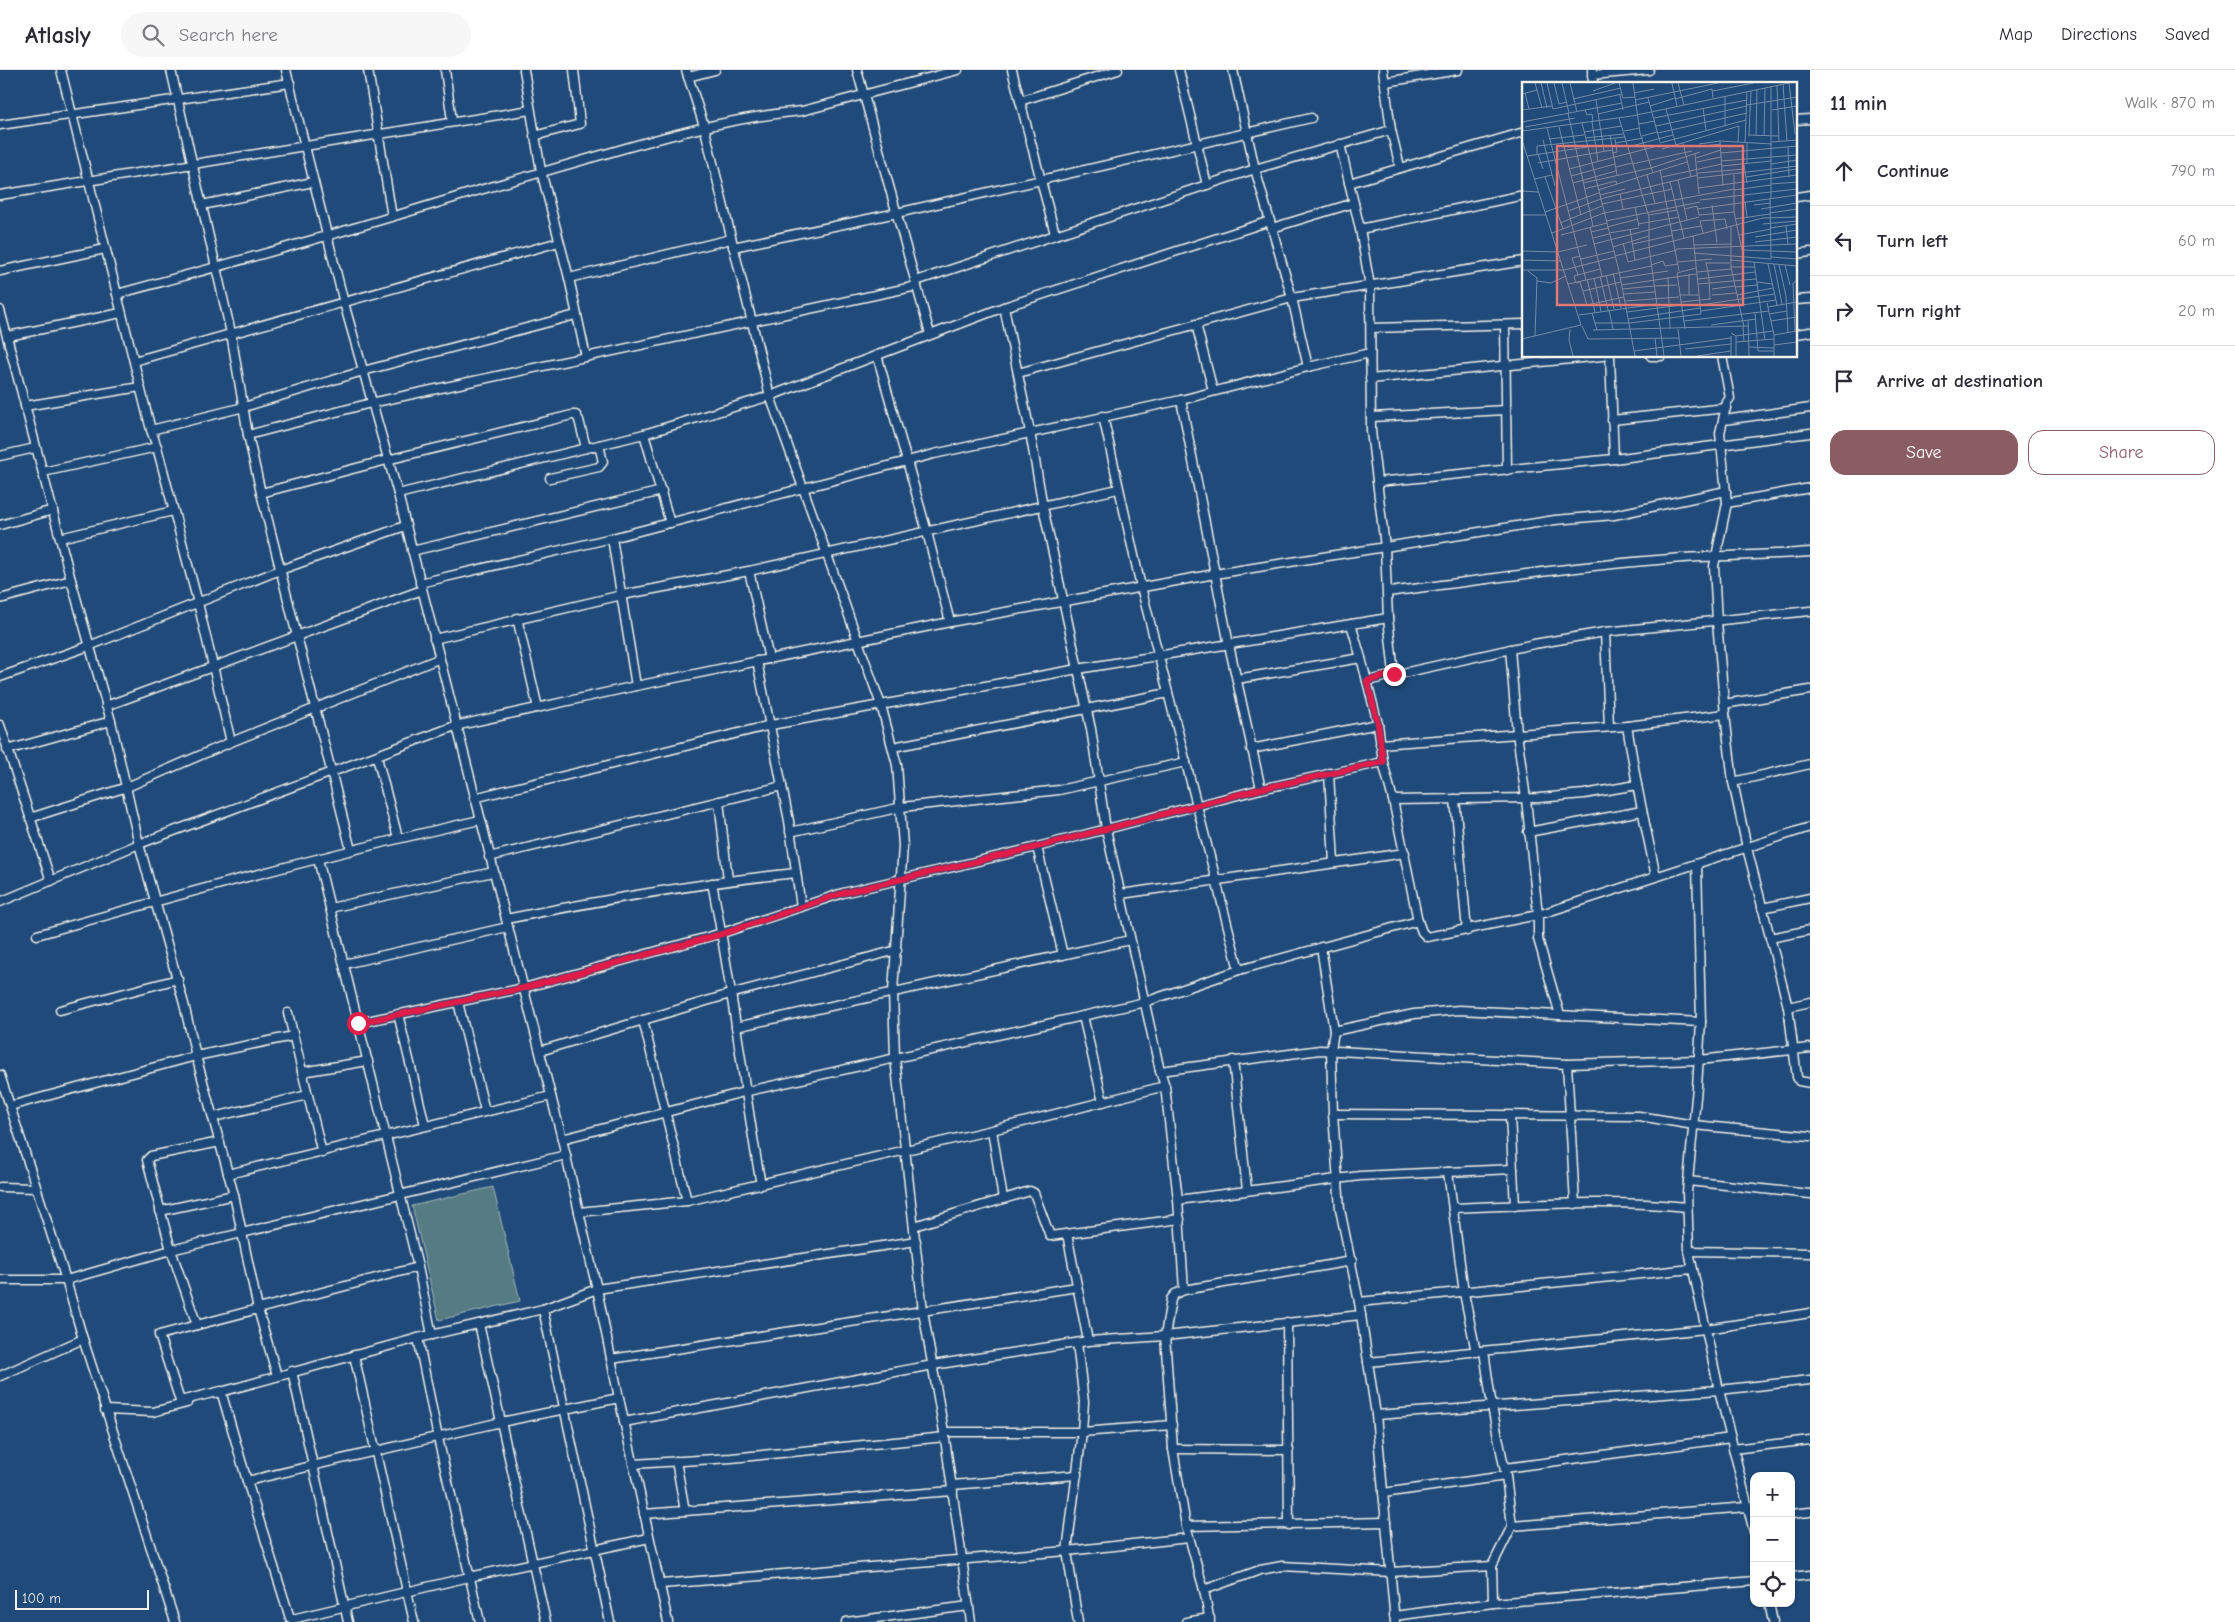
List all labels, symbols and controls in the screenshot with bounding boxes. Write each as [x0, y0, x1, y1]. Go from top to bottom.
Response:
search box [121, 12, 471, 57]
text: Atlasly [25, 21, 91, 49]
icon: search [139, 21, 167, 49]
text: Search here [179, 24, 278, 46]
text: Map [1999, 24, 2033, 45]
text: Directions [2061, 24, 2137, 45]
text: Saved [2165, 24, 2210, 45]
inset map [1522, 82, 1798, 358]
text: 11 min [1830, 91, 1887, 115]
text: Walk · 870 m [2125, 94, 2215, 112]
icon: ahead [1830, 157, 1858, 185]
text: Continue [1877, 160, 1949, 182]
text: 790 m [2171, 162, 2215, 180]
icon: left [1830, 227, 1858, 255]
text: Turn left [1877, 230, 1948, 252]
text: 60 m [2178, 232, 2215, 250]
icon: right [1830, 297, 1858, 325]
text: Turn right [1877, 300, 1961, 322]
text: 20 m [2178, 302, 2215, 320]
icon: arrive [1830, 367, 1858, 395]
text: Arrive at destination [1877, 370, 2043, 392]
button: Save [1830, 430, 2018, 475]
button: Share [2028, 430, 2215, 475]
route end [1383, 663, 1406, 686]
route start [347, 1012, 370, 1035]
map controls [1750, 1472, 1795, 1607]
button: + [1750, 1472, 1795, 1517]
button: − [1750, 1517, 1795, 1562]
button: locate [1750, 1562, 1795, 1607]
scale bar [15, 1587, 149, 1610]
text: 100 m [22, 1590, 61, 1607]

